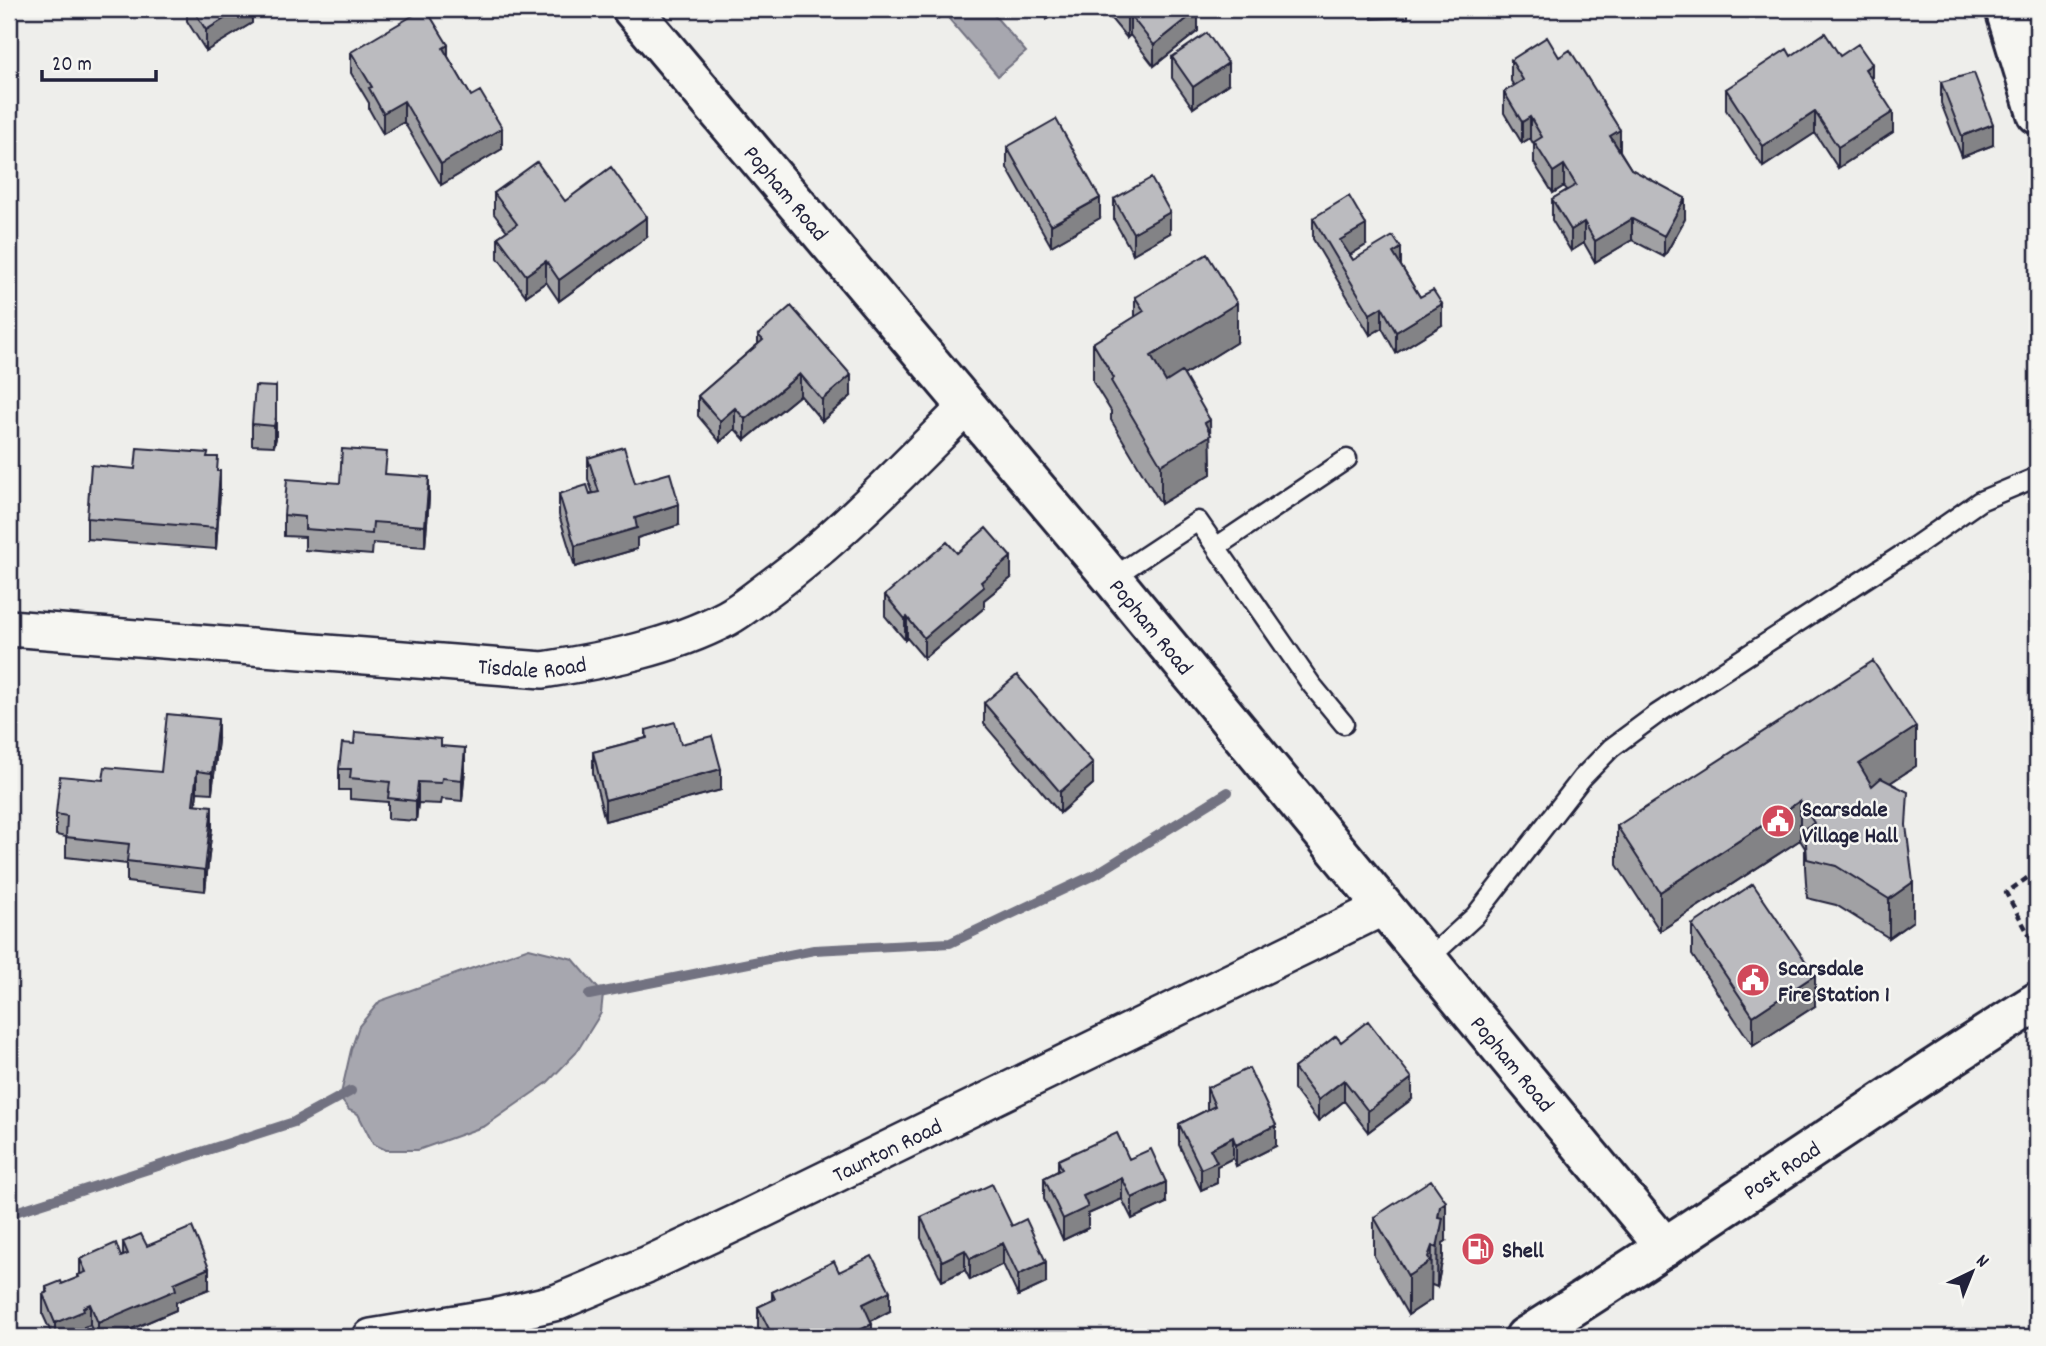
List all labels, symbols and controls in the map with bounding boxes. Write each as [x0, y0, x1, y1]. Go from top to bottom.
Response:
scale bar [42, 38, 156, 82]
text: 20 m [52, 51, 92, 81]
street label: Popham Road [734, 139, 834, 250]
street label: Popham Road [1099, 573, 1199, 684]
street label: Tisdale Road [477, 650, 590, 690]
place label: Scarsdale Village Hall [1802, 795, 1899, 854]
public building icon: Scarsdale Village Hall [1759, 802, 1797, 840]
place label: Scarsdale Fire Station 1 [1778, 954, 1890, 1013]
public building icon: Scarsdale Fire Station 1 [1734, 961, 1772, 999]
street label: Popham Road [1460, 1010, 1560, 1121]
street label: Taunton Road [828, 1112, 949, 1193]
street label: Post Road [1738, 1135, 1829, 1211]
fuel station icon: Shell [1459, 1230, 1497, 1268]
place label: Shell [1502, 1236, 1544, 1269]
north arrow [1938, 1238, 2008, 1308]
text: N [1969, 1249, 1994, 1275]

